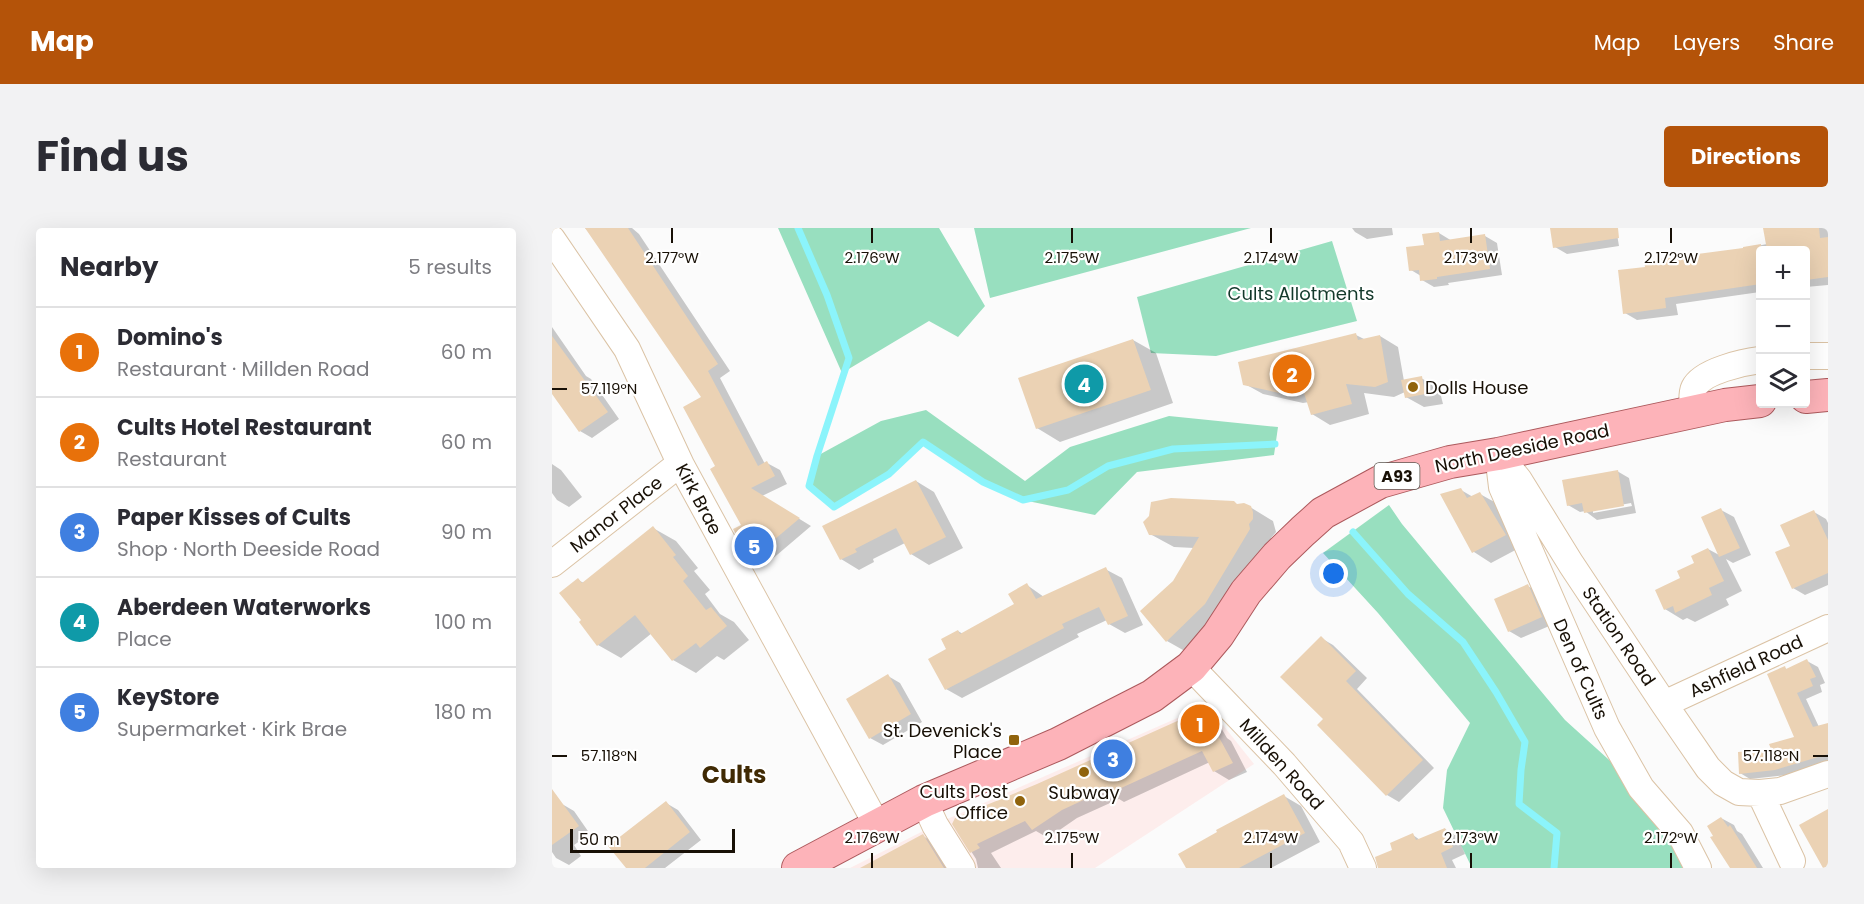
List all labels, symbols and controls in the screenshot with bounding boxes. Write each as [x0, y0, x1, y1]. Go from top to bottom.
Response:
text: Map [30, 22, 94, 61]
text: Map [1594, 28, 1640, 57]
text: Layers [1673, 28, 1740, 57]
text: Share [1773, 28, 1834, 57]
button: Directions [1664, 126, 1828, 187]
text: Find us [36, 127, 189, 186]
map controls [1756, 246, 1810, 408]
button: + [1756, 246, 1810, 300]
text: 2.177°W [645, 247, 699, 268]
text: 2.176°W [844, 247, 900, 268]
text: 2.175°W [1045, 247, 1100, 268]
text: 2.174°W [1244, 247, 1299, 268]
text: 2.173°W [1444, 247, 1499, 268]
text: 2.172°W [1644, 247, 1698, 268]
text: Nearby [60, 249, 158, 285]
text: 5 results [408, 253, 492, 281]
park label: Cults Allotments [1228, 281, 1374, 306]
button: − [1756, 300, 1810, 354]
text: Domino's [117, 322, 223, 353]
text: 1 [76, 338, 83, 366]
text: 60 m [441, 338, 492, 366]
pin: 2 [1272, 352, 1312, 396]
button: layers [1756, 354, 1810, 408]
text: Restaurant · Millden Road [117, 355, 370, 383]
pin: 4 [1064, 362, 1104, 406]
place label: Dolls House [1425, 375, 1528, 400]
text: 57.119°N [581, 378, 637, 399]
marker: Dolls House [1406, 380, 1420, 394]
text: Cults Hotel Restaurant [117, 412, 372, 443]
street label: North Deeside Road [1433, 417, 1611, 479]
text: 2 [74, 428, 85, 456]
text: 60 m [441, 428, 492, 456]
text: Restaurant [117, 445, 227, 473]
street label: Kirk Brae [670, 459, 728, 539]
road number: A93 [1374, 463, 1420, 489]
street label: Manor Place [564, 470, 668, 558]
text: Paper Kisses of Cults [117, 502, 351, 533]
text: 3 [73, 518, 86, 546]
text: 90 m [441, 518, 492, 546]
pin: 5 [734, 524, 774, 568]
text: Shop · North Deeside Road [117, 535, 380, 563]
your location [1319, 559, 1348, 588]
street label: Station Road [1577, 581, 1661, 691]
text: Aberdeen Waterworks [117, 592, 371, 623]
text: 4 [73, 608, 86, 636]
text: 100 m [435, 608, 492, 636]
street label: Den of Cults [1548, 614, 1614, 724]
text: Place [117, 625, 172, 653]
street label: Ashfield Road [1685, 629, 1807, 703]
text: KeyStore [117, 682, 219, 713]
text: 5 [73, 698, 86, 726]
text: 180 m [434, 698, 492, 726]
pin: 1 [1180, 702, 1220, 746]
street label: Millden Road [1234, 713, 1330, 815]
text: Supermarket · Kirk Brae [117, 715, 347, 743]
place label: St. Devenick's Place [883, 718, 1002, 764]
marker: St. Devenick's Place [1007, 733, 1021, 747]
pin: 3 [1094, 736, 1132, 782]
text: 57.118°N [581, 745, 637, 766]
text: 57.118°N [1743, 745, 1799, 766]
district label: Cults [702, 758, 766, 791]
marker: Subway [1077, 765, 1091, 779]
place label: Cults Post Office [920, 779, 1008, 825]
place label: Subway [1048, 780, 1120, 805]
marker: Cults Post Office [1013, 794, 1027, 808]
scale bar [570, 826, 735, 854]
text: 2.176°W [844, 827, 900, 848]
text: 2.175°W [1045, 827, 1100, 848]
text: 2.174°W [1244, 827, 1299, 848]
text: 2.173°W [1444, 827, 1499, 848]
text: 2.172°W [1644, 827, 1698, 848]
text: 50 m [579, 828, 620, 851]

